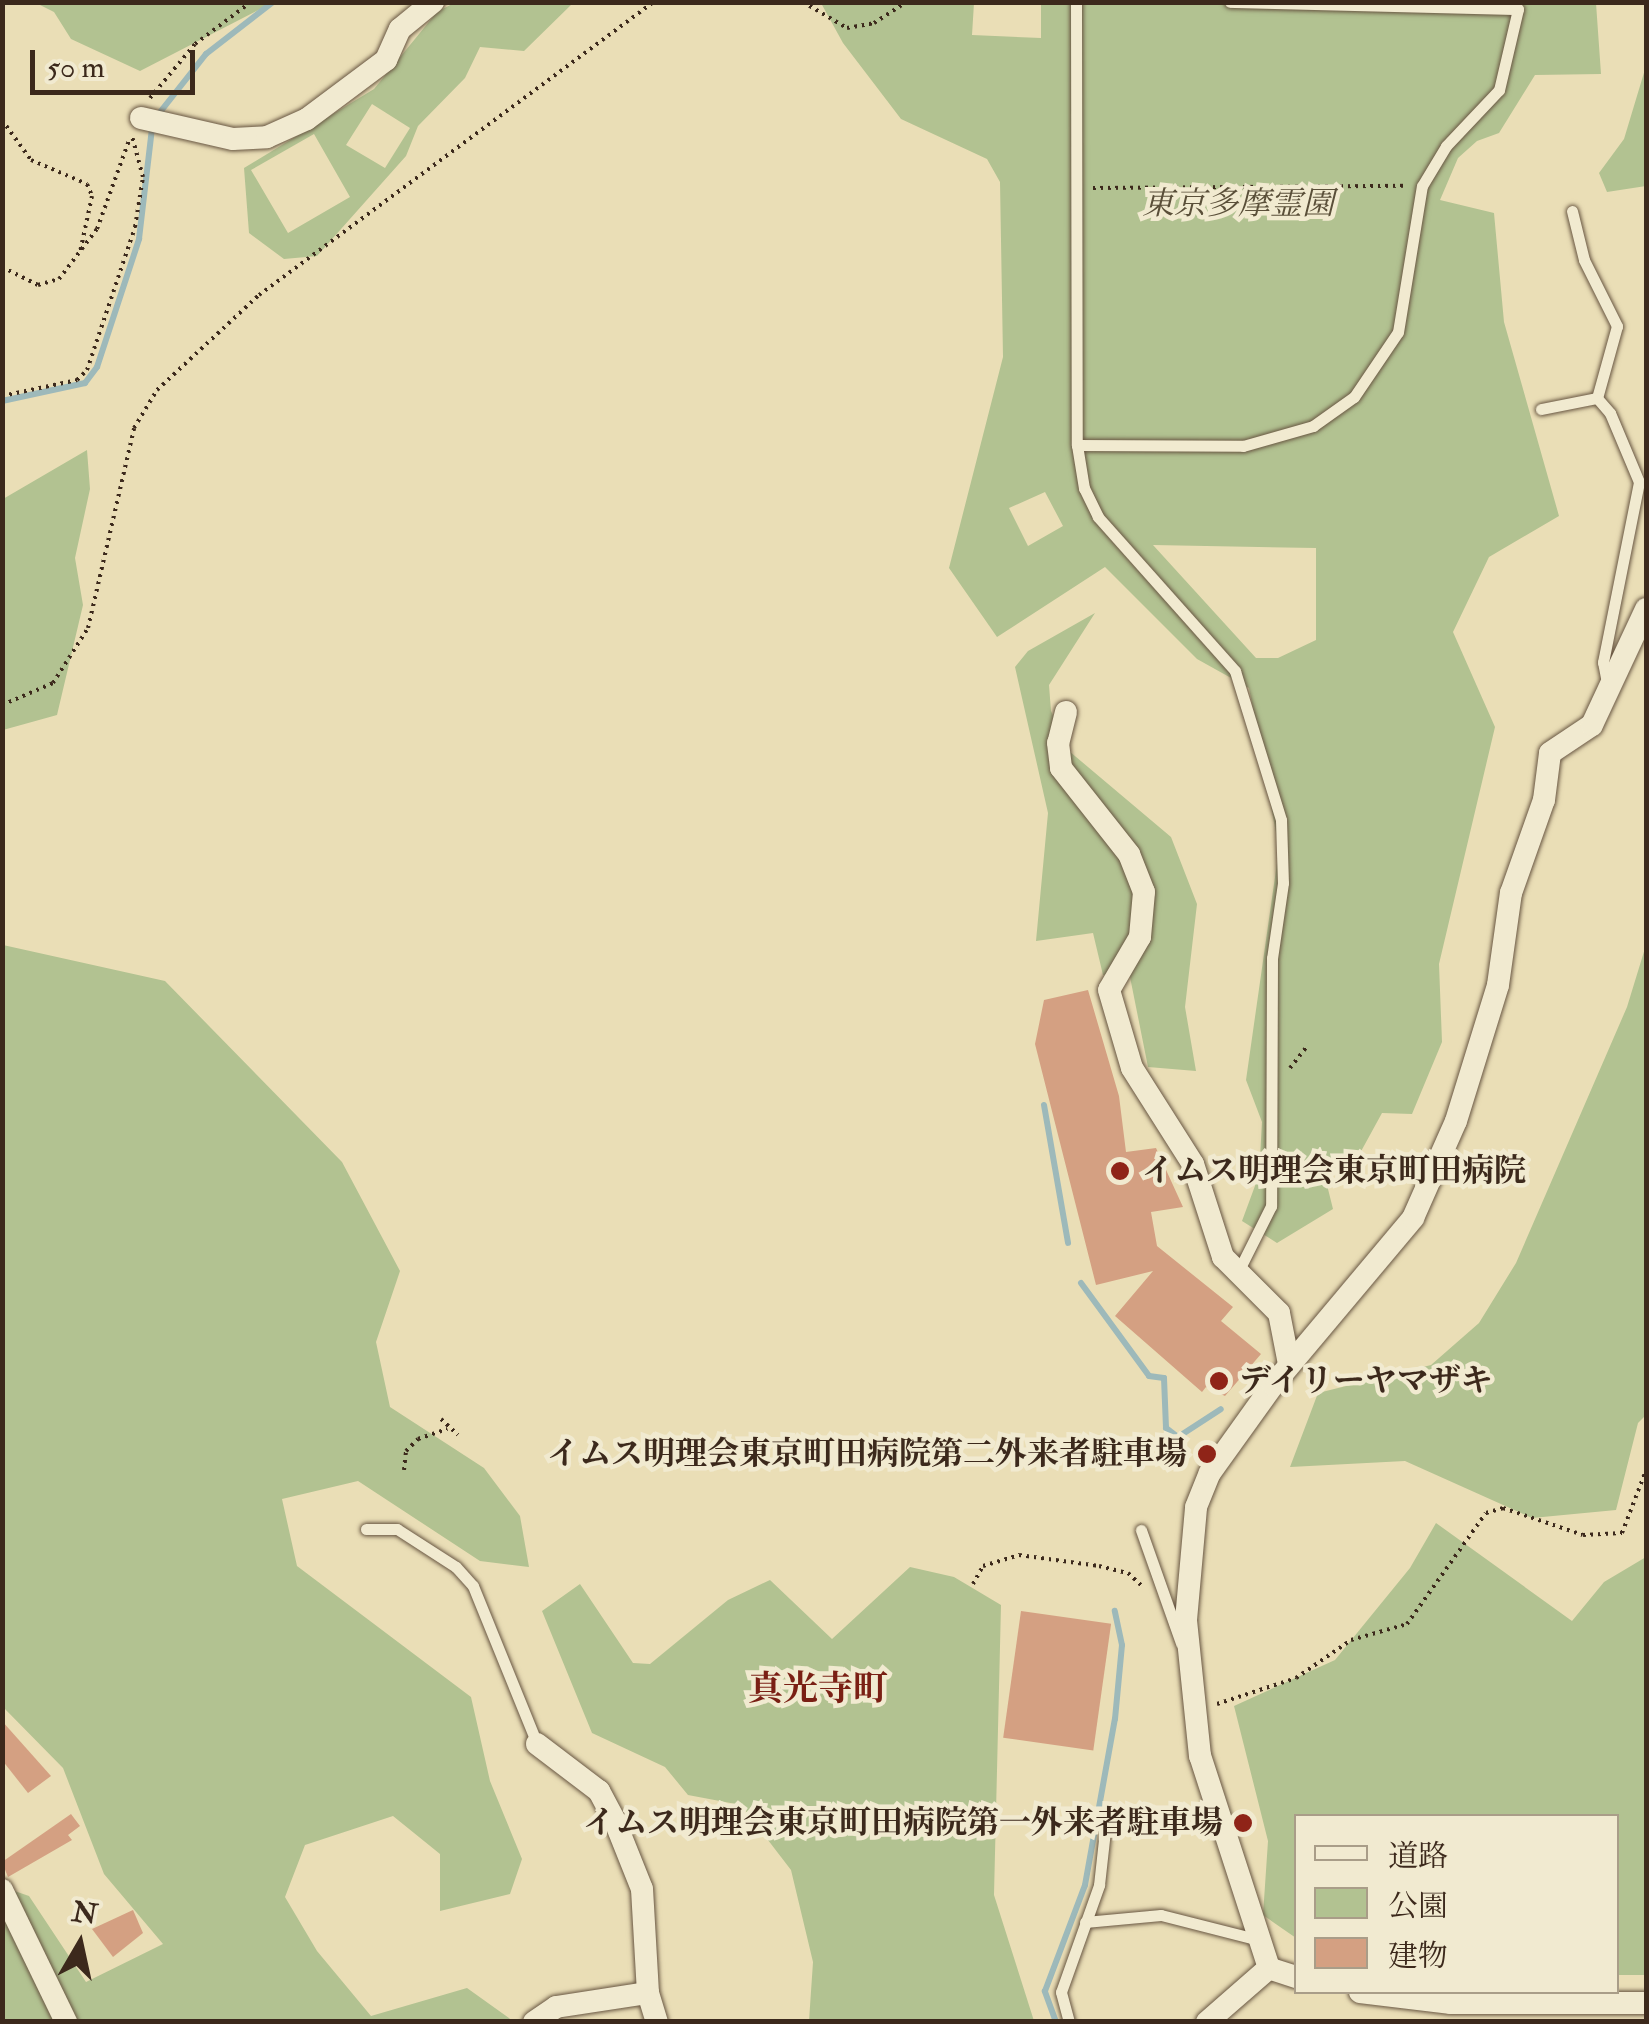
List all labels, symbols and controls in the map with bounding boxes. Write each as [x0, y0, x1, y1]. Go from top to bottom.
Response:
scale bar [35, 30, 200, 92]
text: 50 m [47, 49, 105, 86]
park label: 東京多摩霊園 [1142, 185, 1334, 223]
place label: イムス明理会東京町田病院 [1142, 1152, 1526, 1190]
marker: イムス明理会東京町田病院 [1107, 1158, 1133, 1184]
place label: デイリーヤマザキ [1239, 1362, 1495, 1400]
marker: デイリーヤマザキ [1208, 1370, 1230, 1392]
place label: イムス明理会東京町田病院第二外来者駐車場 [547, 1435, 1187, 1473]
marker: イムス明理会東京町田病院第二外来者駐車場 [1196, 1443, 1218, 1465]
district label: 真光寺町 [748, 1668, 888, 1710]
place label: イムス明理会東京町田病院第一外来者駐車場 [583, 1804, 1223, 1842]
marker: イムス明理会東京町田病院第一外来者駐車場 [1232, 1812, 1254, 1834]
legend [1294, 1814, 1619, 1994]
text: 道路 [1388, 1838, 1448, 1875]
text: 公園 [1388, 1888, 1448, 1925]
north arrow [30, 1894, 130, 1994]
text: N [70, 1895, 100, 1933]
text: 建物 [1388, 1938, 1448, 1975]

